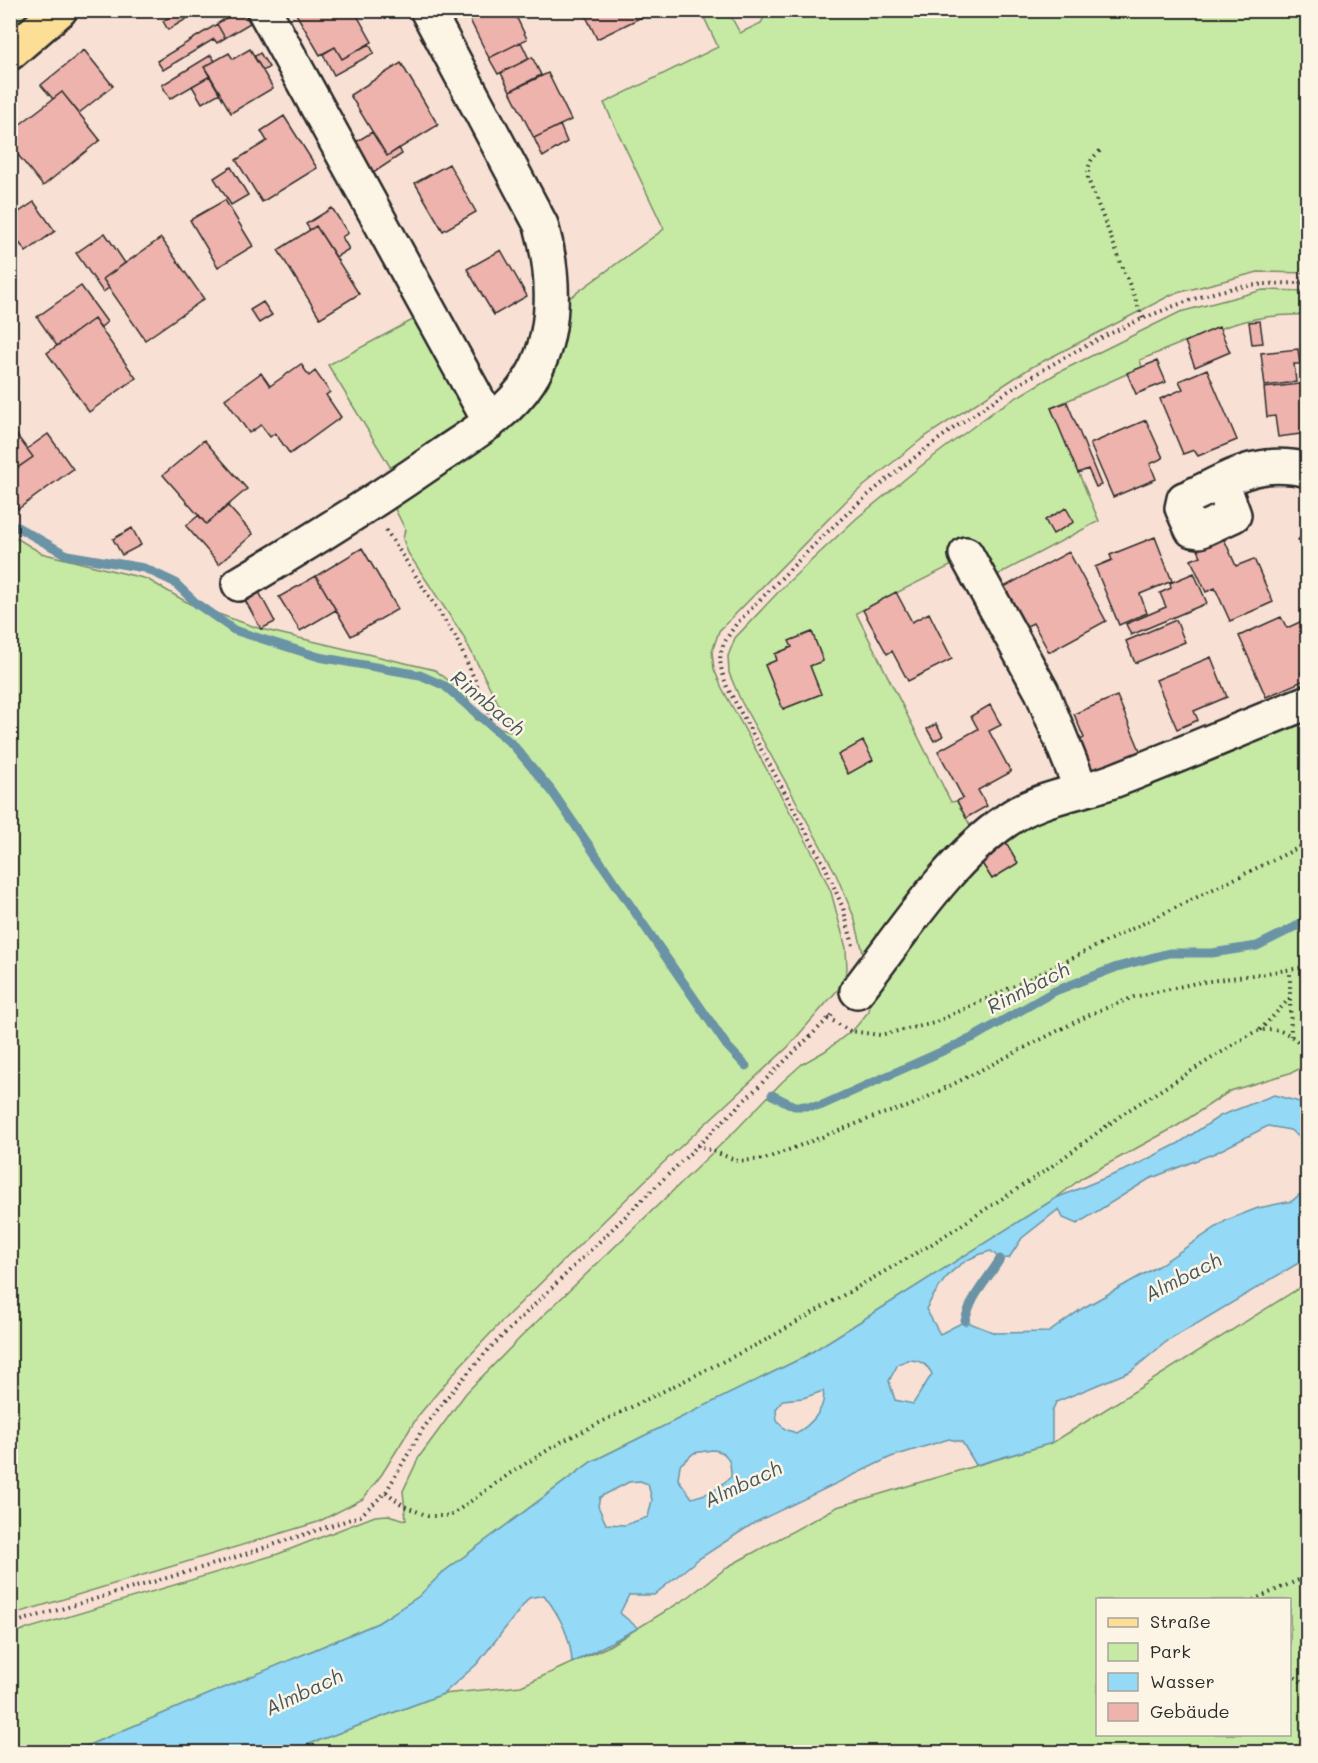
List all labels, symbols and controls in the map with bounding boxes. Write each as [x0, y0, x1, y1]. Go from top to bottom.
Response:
water label: Rinnbach [446, 664, 531, 741]
water label: Rinnbach [982, 955, 1073, 1019]
water label: Almbach [1140, 1246, 1225, 1307]
water label: Almbach [699, 1454, 786, 1512]
legend [1096, 1598, 1291, 1736]
text: Straße [1150, 1609, 1211, 1633]
text: Park [1150, 1639, 1191, 1663]
water label: Almbach [260, 1662, 347, 1720]
text: Wasser [1150, 1669, 1215, 1693]
text: Gebäude [1150, 1699, 1230, 1723]

